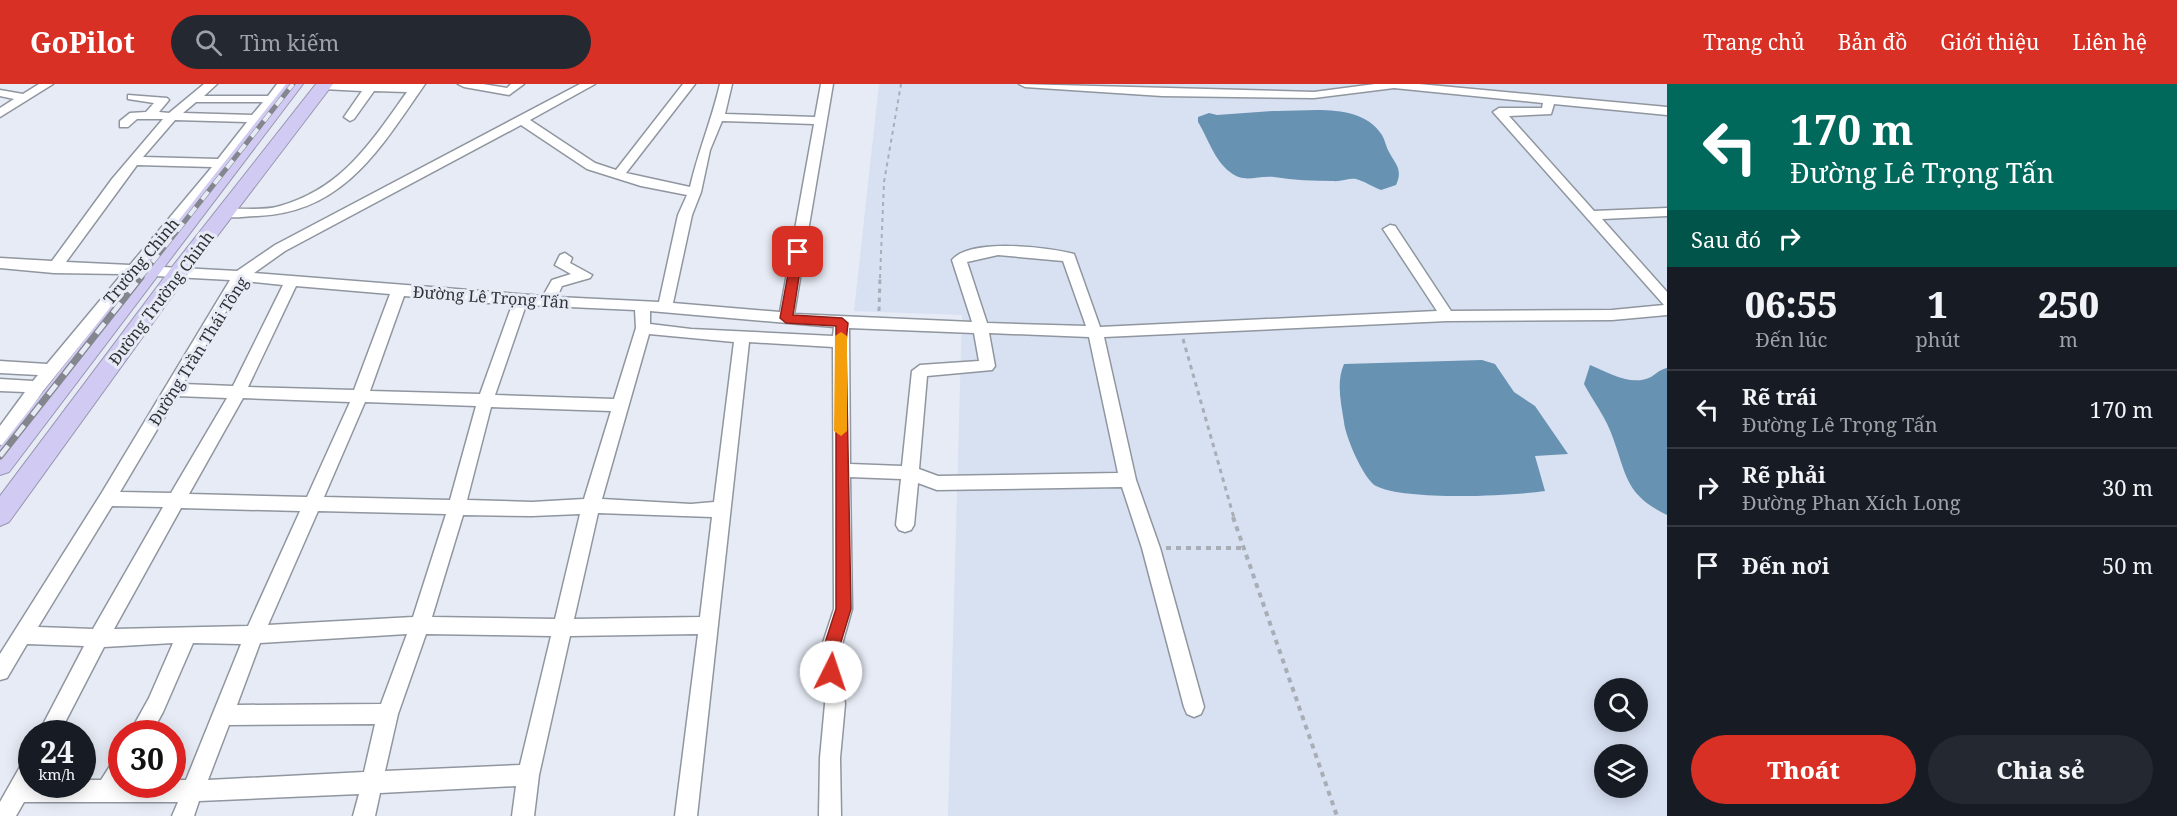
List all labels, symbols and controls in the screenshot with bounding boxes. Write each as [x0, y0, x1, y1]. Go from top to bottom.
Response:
search box [171, 15, 591, 69]
text: GoPilot [30, 23, 135, 61]
icon: search [192, 26, 225, 59]
text: Tìm kiếm [240, 27, 339, 57]
text: Trang chủ [1703, 28, 1805, 56]
text: Bản đồ [1838, 28, 1907, 56]
text: Giới thiệu [1940, 28, 2039, 56]
text: Liên hệ [2072, 28, 2147, 56]
text: 170 m [1790, 100, 1914, 157]
icon: left [1691, 108, 1769, 186]
text: Đường Lê Trọng Tấn [1790, 154, 2054, 191]
street label: Trường Chinh [98, 213, 184, 309]
icon: right [1773, 222, 1806, 255]
text: Sau đó [1691, 224, 1761, 254]
pin [772, 226, 823, 277]
street label: Đường Trường Chinh [103, 227, 219, 369]
icon: arrive [781, 235, 814, 268]
street label: Đường Trần Thái Tông [143, 272, 253, 430]
text: 06:55 [1745, 280, 1838, 329]
text: 1 [1928, 280, 1948, 329]
text: 250 [2038, 280, 2099, 329]
street label: Đường Lê Trọng Tấn [412, 281, 570, 313]
text: Đến lúc [1755, 326, 1827, 353]
text: phút [1915, 326, 1960, 353]
text: m [2059, 326, 2078, 353]
text: Rẽ trái [1742, 381, 1817, 411]
icon: left [1691, 393, 1724, 426]
text: 170 m [2090, 394, 2153, 424]
text: Đường Lê Trọng Tấn [1742, 411, 1938, 438]
text: Rẽ phải [1742, 459, 1826, 489]
icon: right [1691, 471, 1724, 504]
text: 30 m [2102, 472, 2153, 502]
text: Đường Phan Xích Long [1742, 489, 1961, 516]
icon: arrive [1691, 549, 1724, 582]
text: Đến nơi [1742, 550, 1829, 580]
text: 50 m [2102, 550, 2153, 580]
position arrow [799, 640, 863, 704]
map controls [1594, 678, 1648, 798]
button: search [1594, 678, 1648, 732]
speed limit sign: 30 [108, 720, 186, 798]
text: 24 [40, 731, 74, 772]
button: Thoát [1691, 735, 1916, 804]
button: Chia sẻ [1928, 735, 2153, 804]
button: layers [1594, 744, 1648, 798]
text: km/h [39, 764, 75, 784]

